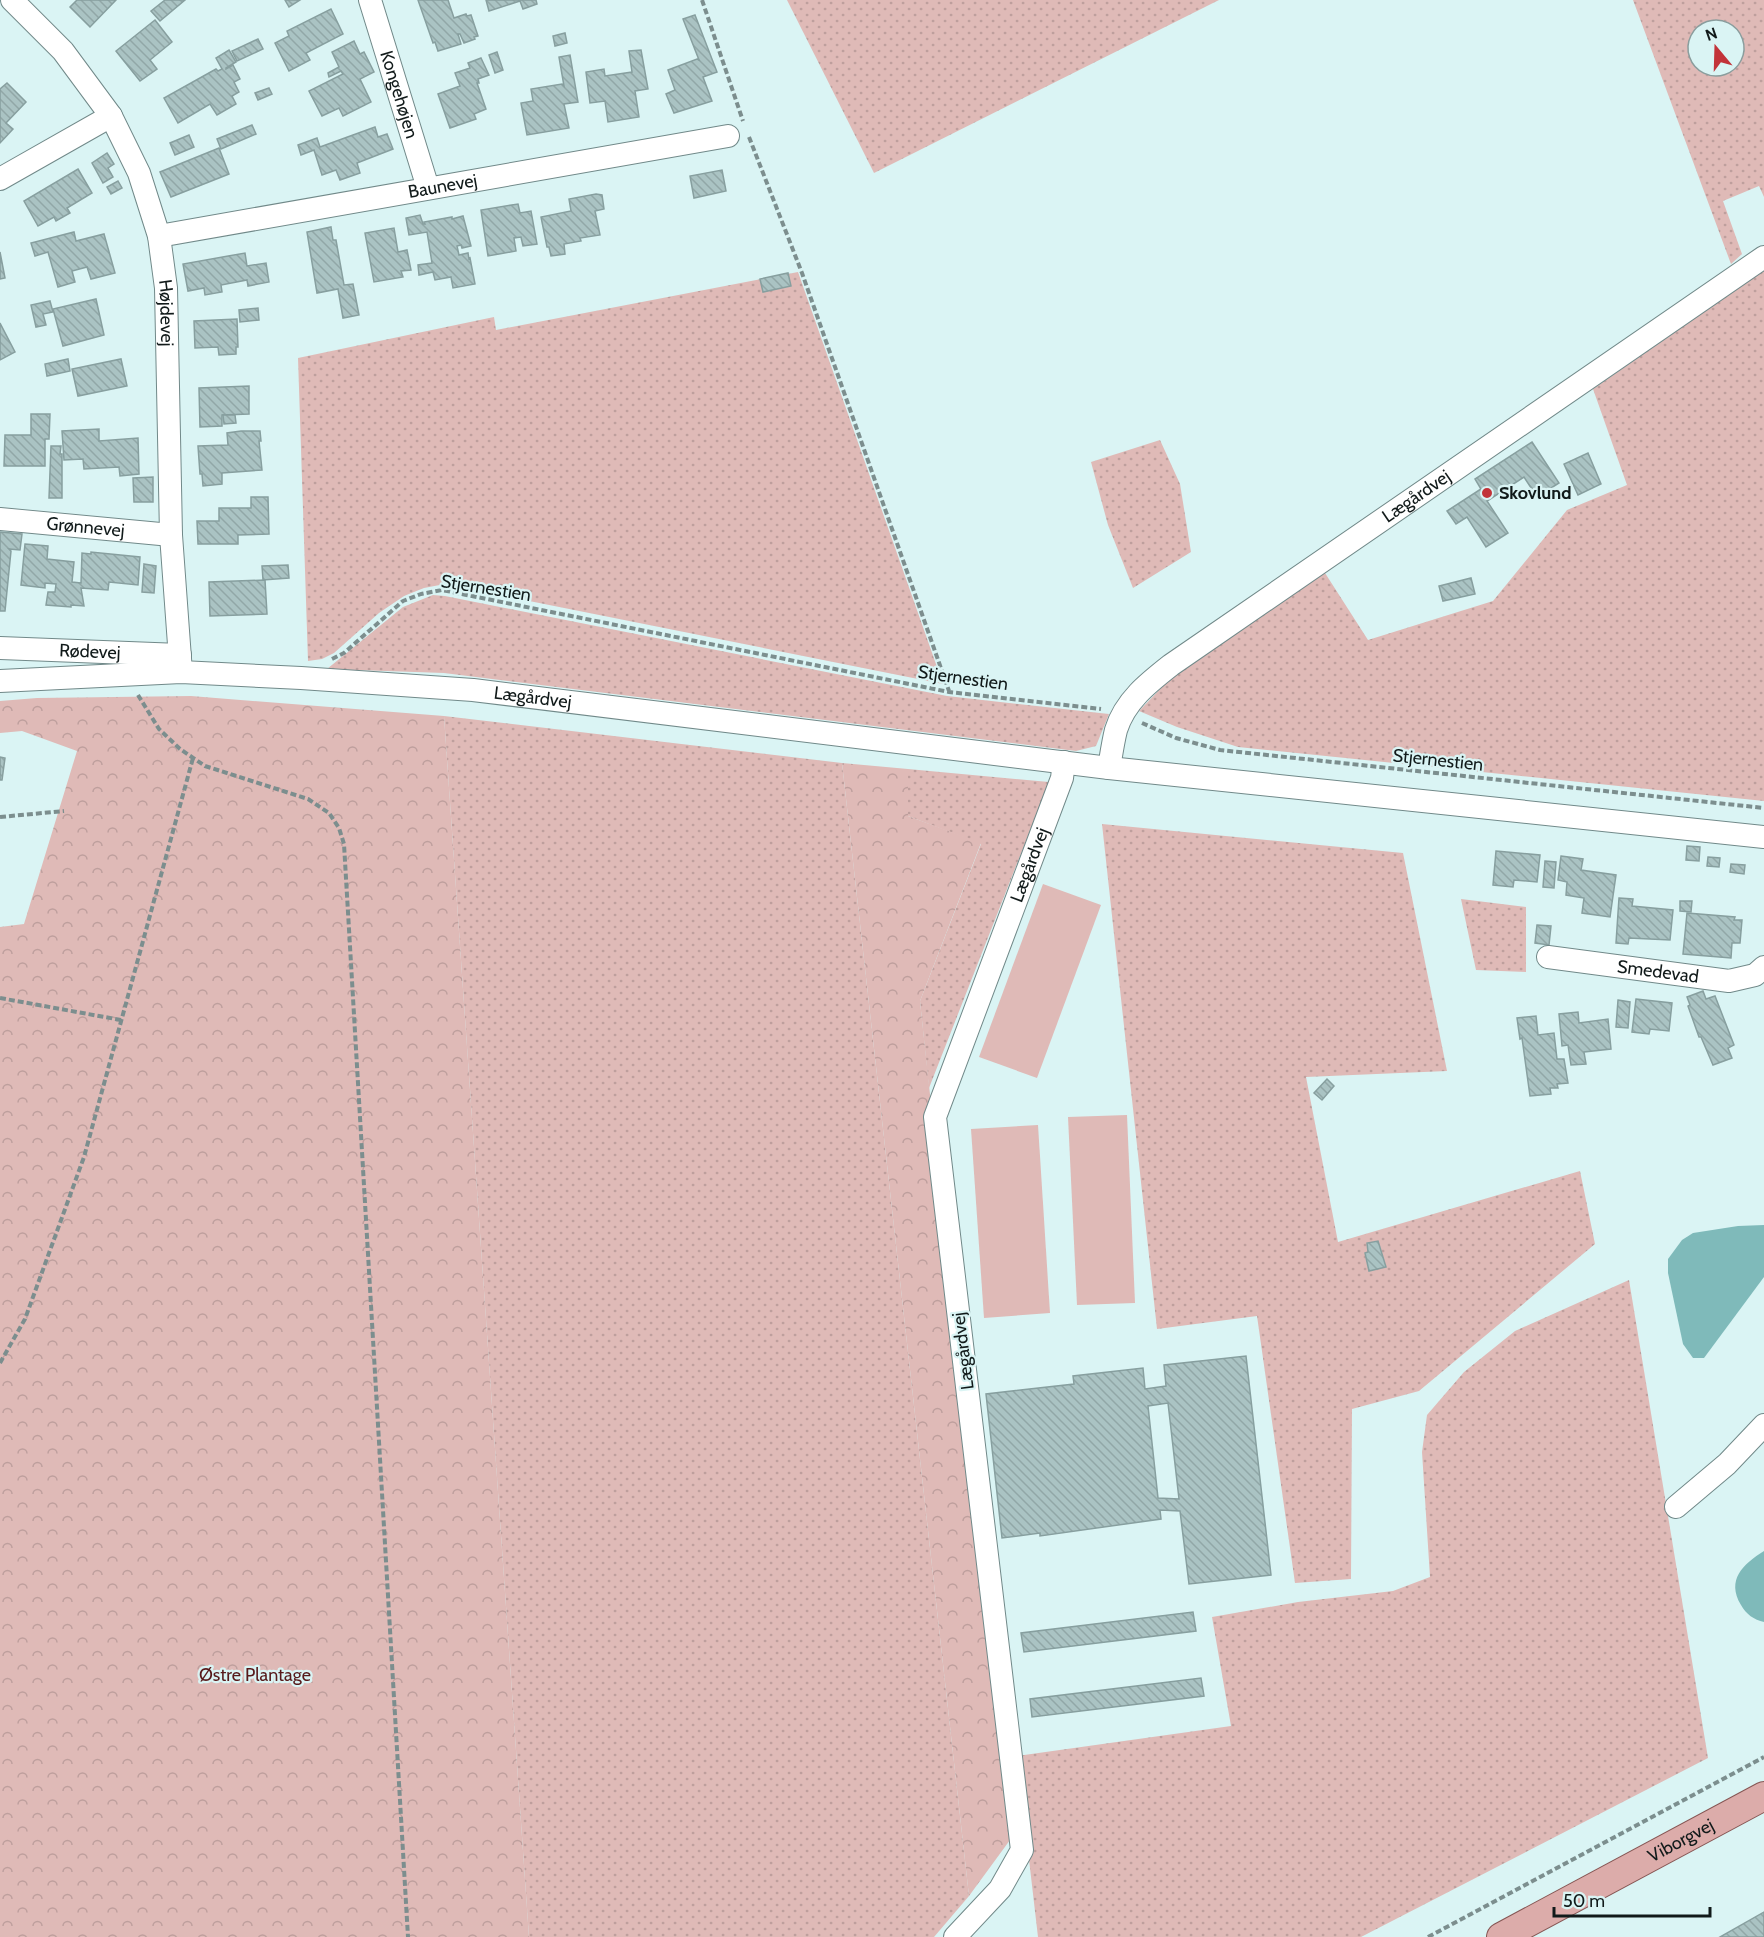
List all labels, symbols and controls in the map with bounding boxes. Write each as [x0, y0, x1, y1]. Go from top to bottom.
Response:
north arrow [1686, 18, 1746, 78]
text: N [1703, 23, 1720, 45]
street label: Kongehøjen [375, 48, 423, 141]
street label: Baunevej [406, 169, 479, 203]
street label: Højdevej [154, 278, 178, 347]
street label: Lægårdvej [1378, 465, 1455, 527]
place label: Skovlund [1499, 482, 1572, 504]
marker: Skovlund [1480, 486, 1494, 500]
street label: Grønnevej [46, 512, 126, 542]
street label: Stjernestien [439, 570, 533, 606]
street label: Rødevej [59, 639, 121, 664]
street label: Stjernestien [916, 661, 1010, 695]
street label: Lægårdvej [493, 682, 573, 713]
street label: Stjernestien [1392, 744, 1484, 776]
street label: Lægårdvej [1006, 824, 1053, 905]
street label: Smedevad [1616, 955, 1700, 988]
street label: Lægårdvej [947, 1311, 979, 1391]
park label: Østre Plantage [199, 1664, 311, 1686]
street label: Viborgvej [1644, 1814, 1718, 1867]
scale bar [1554, 1880, 1710, 1918]
text: 50 m [1563, 1890, 1605, 1912]

